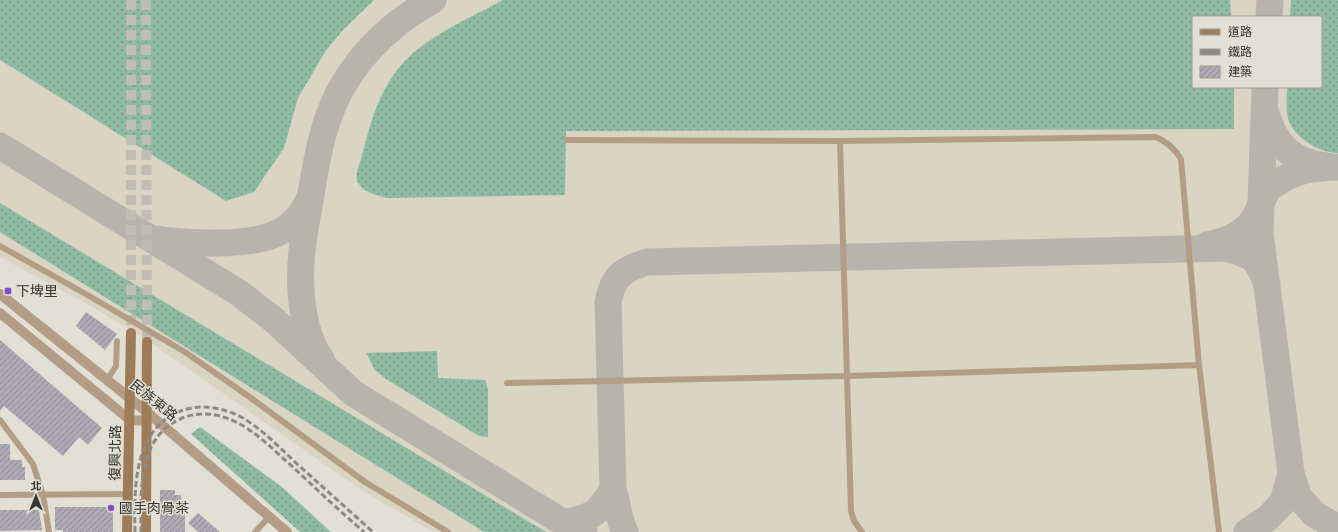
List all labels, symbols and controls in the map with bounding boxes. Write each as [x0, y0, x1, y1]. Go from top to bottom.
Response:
legend [1192, 16, 1322, 88]
text: 道路 [1228, 22, 1252, 40]
text: 鐵路 [1228, 42, 1252, 60]
text: 建築 [1228, 62, 1252, 80]
place label: 下埤里 [16, 280, 58, 300]
marker: 下埤里 [3, 286, 13, 296]
street label: 民族東路 [127, 374, 183, 425]
street label: 復興北路 [104, 425, 124, 481]
north arrow [16, 476, 56, 516]
text: 北 [31, 477, 42, 493]
place label: 國手肉骨茶 [119, 497, 189, 517]
marker: 國手肉骨茶 [106, 503, 116, 513]

